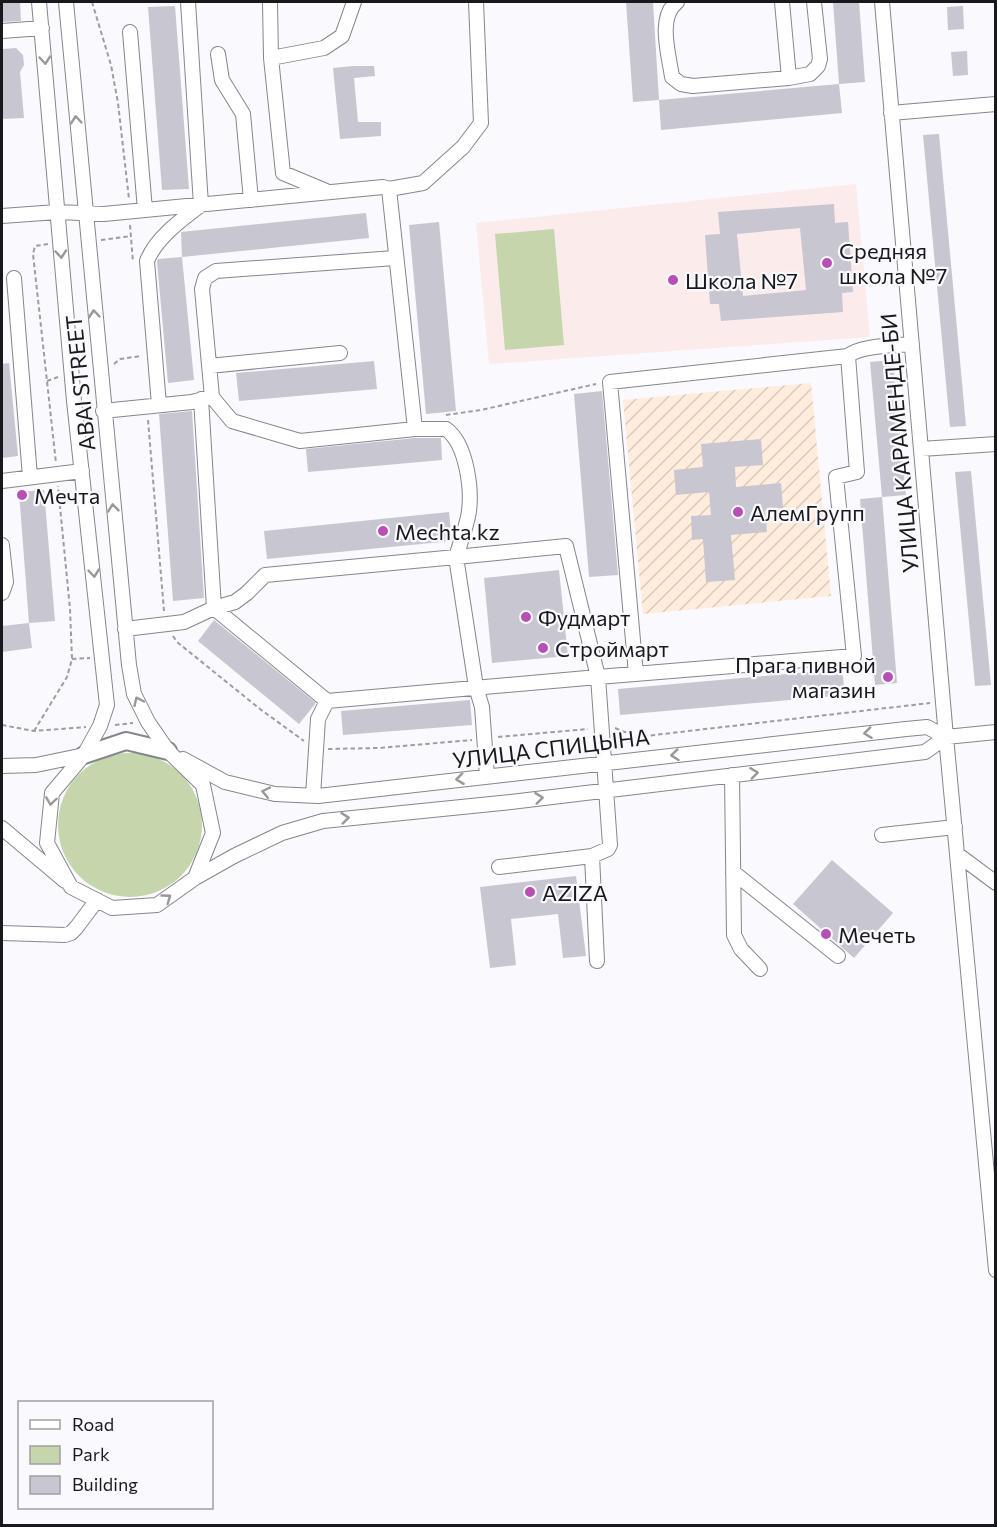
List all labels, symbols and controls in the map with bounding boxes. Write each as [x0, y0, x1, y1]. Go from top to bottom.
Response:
one-way arrow [38, 55, 51, 64]
one-way arrow [70, 115, 83, 124]
place label: Средняя школа №7 [839, 237, 947, 289]
one-way arrow [54, 250, 67, 259]
marker: Средняя школа №7 [820, 256, 834, 270]
place label: Школа №7 [685, 267, 798, 294]
marker: Школа №7 [666, 273, 680, 287]
one-way arrow [88, 310, 101, 319]
street label: УЛИЦА КАРАМЕНДЕ-БИ [874, 312, 924, 574]
street label: ABAI STREET [59, 314, 101, 452]
place label: Мечта [34, 482, 100, 509]
marker: Мечта [15, 488, 29, 502]
place label: АлемГрупп [750, 499, 865, 526]
one-way arrow [107, 504, 120, 513]
marker: АлемГрупп [731, 505, 745, 519]
place label: Mechta.kz [395, 518, 500, 545]
marker: Mechta.kz [376, 524, 390, 538]
one-way arrow [87, 569, 99, 578]
place label: Фудмарт [538, 604, 630, 631]
marker: Фудмарт [519, 610, 533, 624]
place label: Строймарт [555, 635, 669, 662]
marker: Строймарт [536, 641, 550, 655]
place label: Прага пивной магазин [735, 651, 876, 703]
marker: Прага пивной магазин [881, 670, 895, 684]
one-way arrow [133, 696, 145, 707]
street label: УЛИЦА СПИЦЫНА [451, 723, 651, 773]
one-way arrow [864, 727, 873, 739]
one-way arrow [670, 748, 679, 760]
one-way arrow [749, 767, 758, 779]
one-way arrow [455, 773, 465, 785]
one-way arrow [262, 786, 272, 799]
one-way arrow [535, 793, 544, 805]
one-way arrow [46, 797, 58, 806]
one-way arrow [341, 813, 350, 825]
place label: AZIZA [542, 879, 608, 906]
marker: AZIZA [523, 885, 537, 899]
one-way arrow [161, 894, 172, 905]
place label: Мечеть [838, 921, 916, 948]
marker: Мечеть [819, 927, 833, 941]
legend [18, 1401, 213, 1509]
text: Road [72, 1413, 114, 1435]
text: Park [72, 1443, 110, 1465]
text: Building [72, 1473, 138, 1495]

